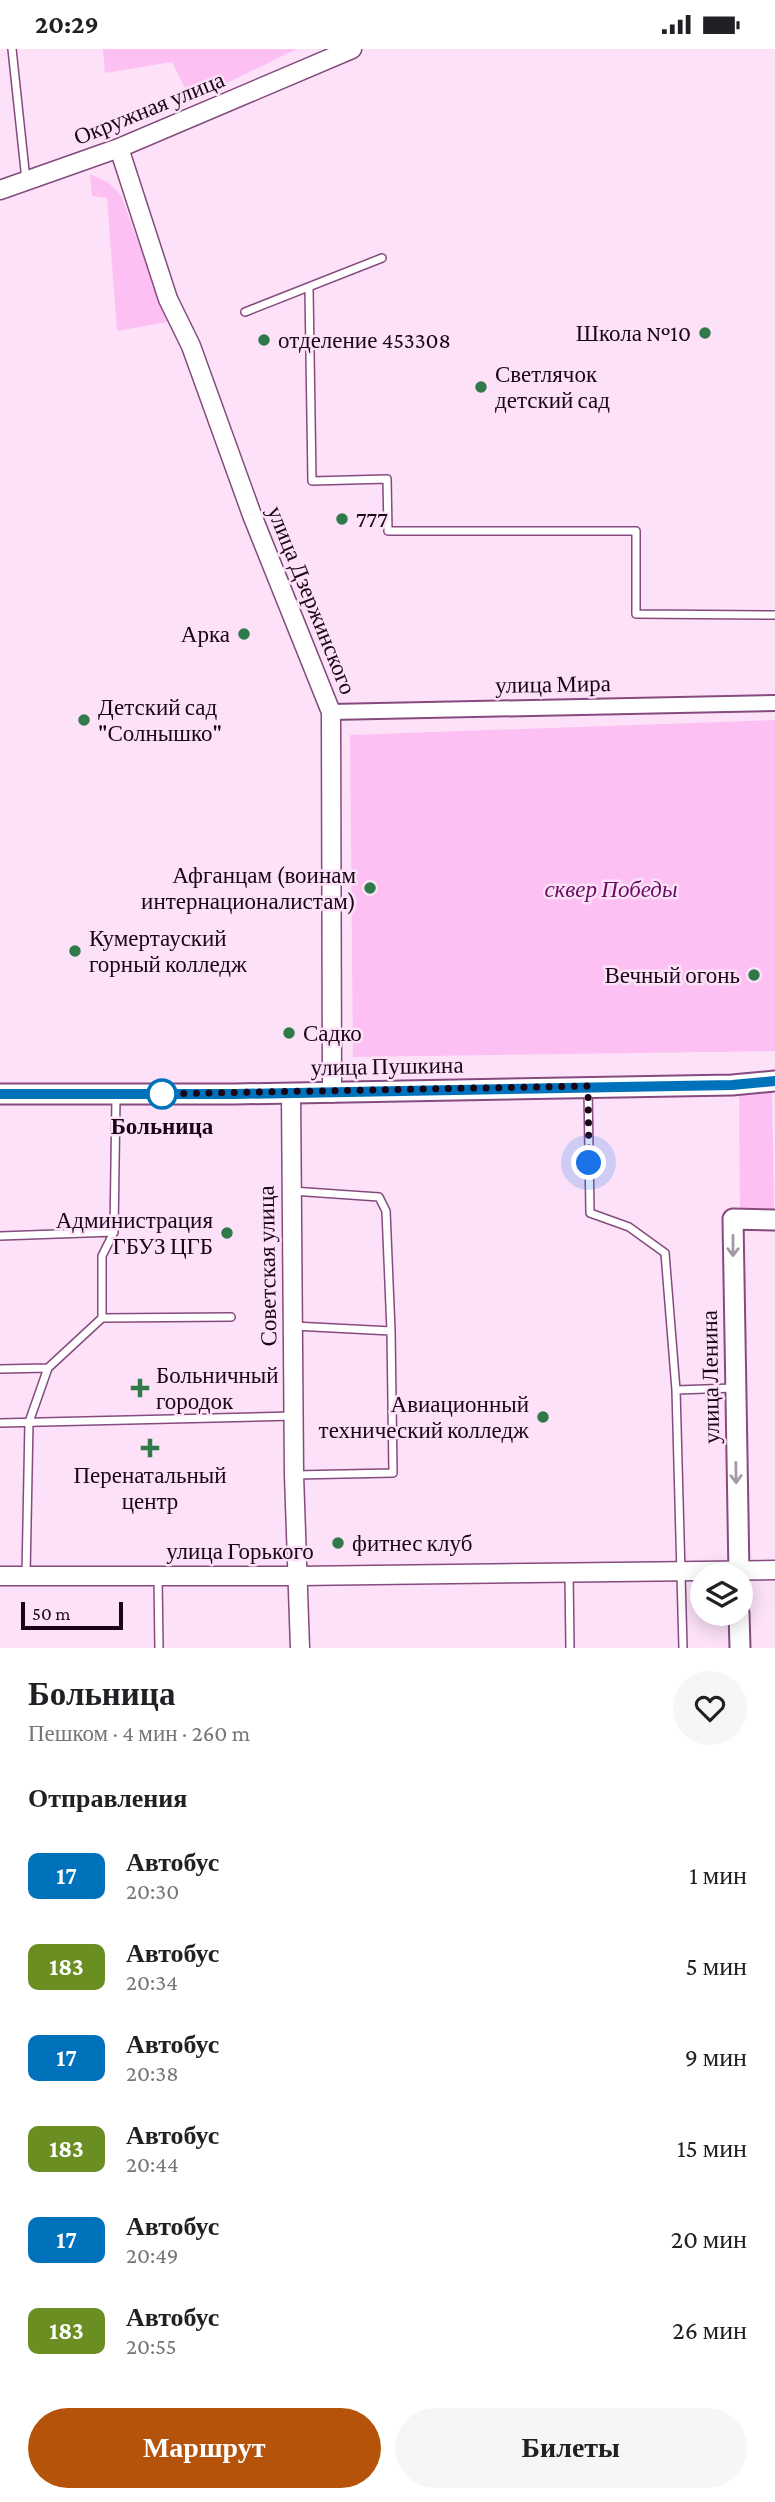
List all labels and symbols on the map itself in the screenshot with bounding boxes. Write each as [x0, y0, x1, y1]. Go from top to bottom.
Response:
street label: Окружная улица [70, 66, 228, 150]
place label: Школа №10 [576, 320, 691, 346]
marker: Школа №10 [697, 325, 713, 341]
place label: отделение 453308 [278, 327, 451, 353]
marker: отделение 453308 [256, 332, 272, 348]
place label: Светлячок детский сад [495, 361, 610, 413]
marker: Светлячок детский сад [473, 379, 489, 395]
street label: улица Дзержинского [262, 502, 362, 698]
place label: 777 [356, 506, 388, 532]
marker: 777 [334, 511, 350, 527]
place label: Арка [181, 621, 230, 647]
marker: Арка [236, 626, 252, 642]
street label: улица Мира [495, 670, 611, 698]
place label: Детский сад "Солнышко" [98, 694, 222, 746]
marker: Детский сад "Солнышко" [76, 712, 92, 728]
place label: Афганцам (воинам интернационалистам) [141, 862, 356, 915]
park label: сквер Победы [544, 876, 678, 902]
marker: Афганцам (воинам интернационалистам) [362, 880, 378, 896]
place label: Кумертауский горный колледж [89, 925, 247, 977]
marker: Кумертауский горный колледж [67, 943, 83, 959]
place label: Вечный огонь [604, 962, 740, 988]
marker: Вечный огонь [746, 967, 762, 983]
place label: Садко [303, 1020, 362, 1046]
marker: Садко [281, 1025, 297, 1041]
street label: улица Пушкина [310, 1052, 464, 1080]
marker: Больница [147, 1079, 177, 1109]
place label: Больница [111, 1113, 214, 1139]
your location [571, 1145, 606, 1180]
street label: Советская улица [253, 1185, 281, 1347]
place label: Администрация ГБУЗ ЦГБ [56, 1207, 213, 1259]
marker: Администрация ГБУЗ ЦГБ [219, 1225, 235, 1241]
one-way arrow [726, 1234, 740, 1257]
street label: улица Ленина [696, 1310, 724, 1444]
place label: Больничный городок [156, 1362, 279, 1414]
marker: Больничный городок [130, 1378, 150, 1398]
place label: Авиационный технический колледж [319, 1391, 529, 1443]
marker: Авиационный технический колледж [535, 1409, 551, 1425]
marker: Перенатальный центр [140, 1438, 160, 1458]
place label: Перенатальный центр [73, 1462, 227, 1514]
one-way arrow [730, 1462, 743, 1485]
place label: фитнес клуб [352, 1530, 472, 1556]
marker: фитнес клуб [330, 1535, 346, 1551]
street label: улица Горького [166, 1538, 314, 1564]
scale bar [21, 1599, 122, 1631]

